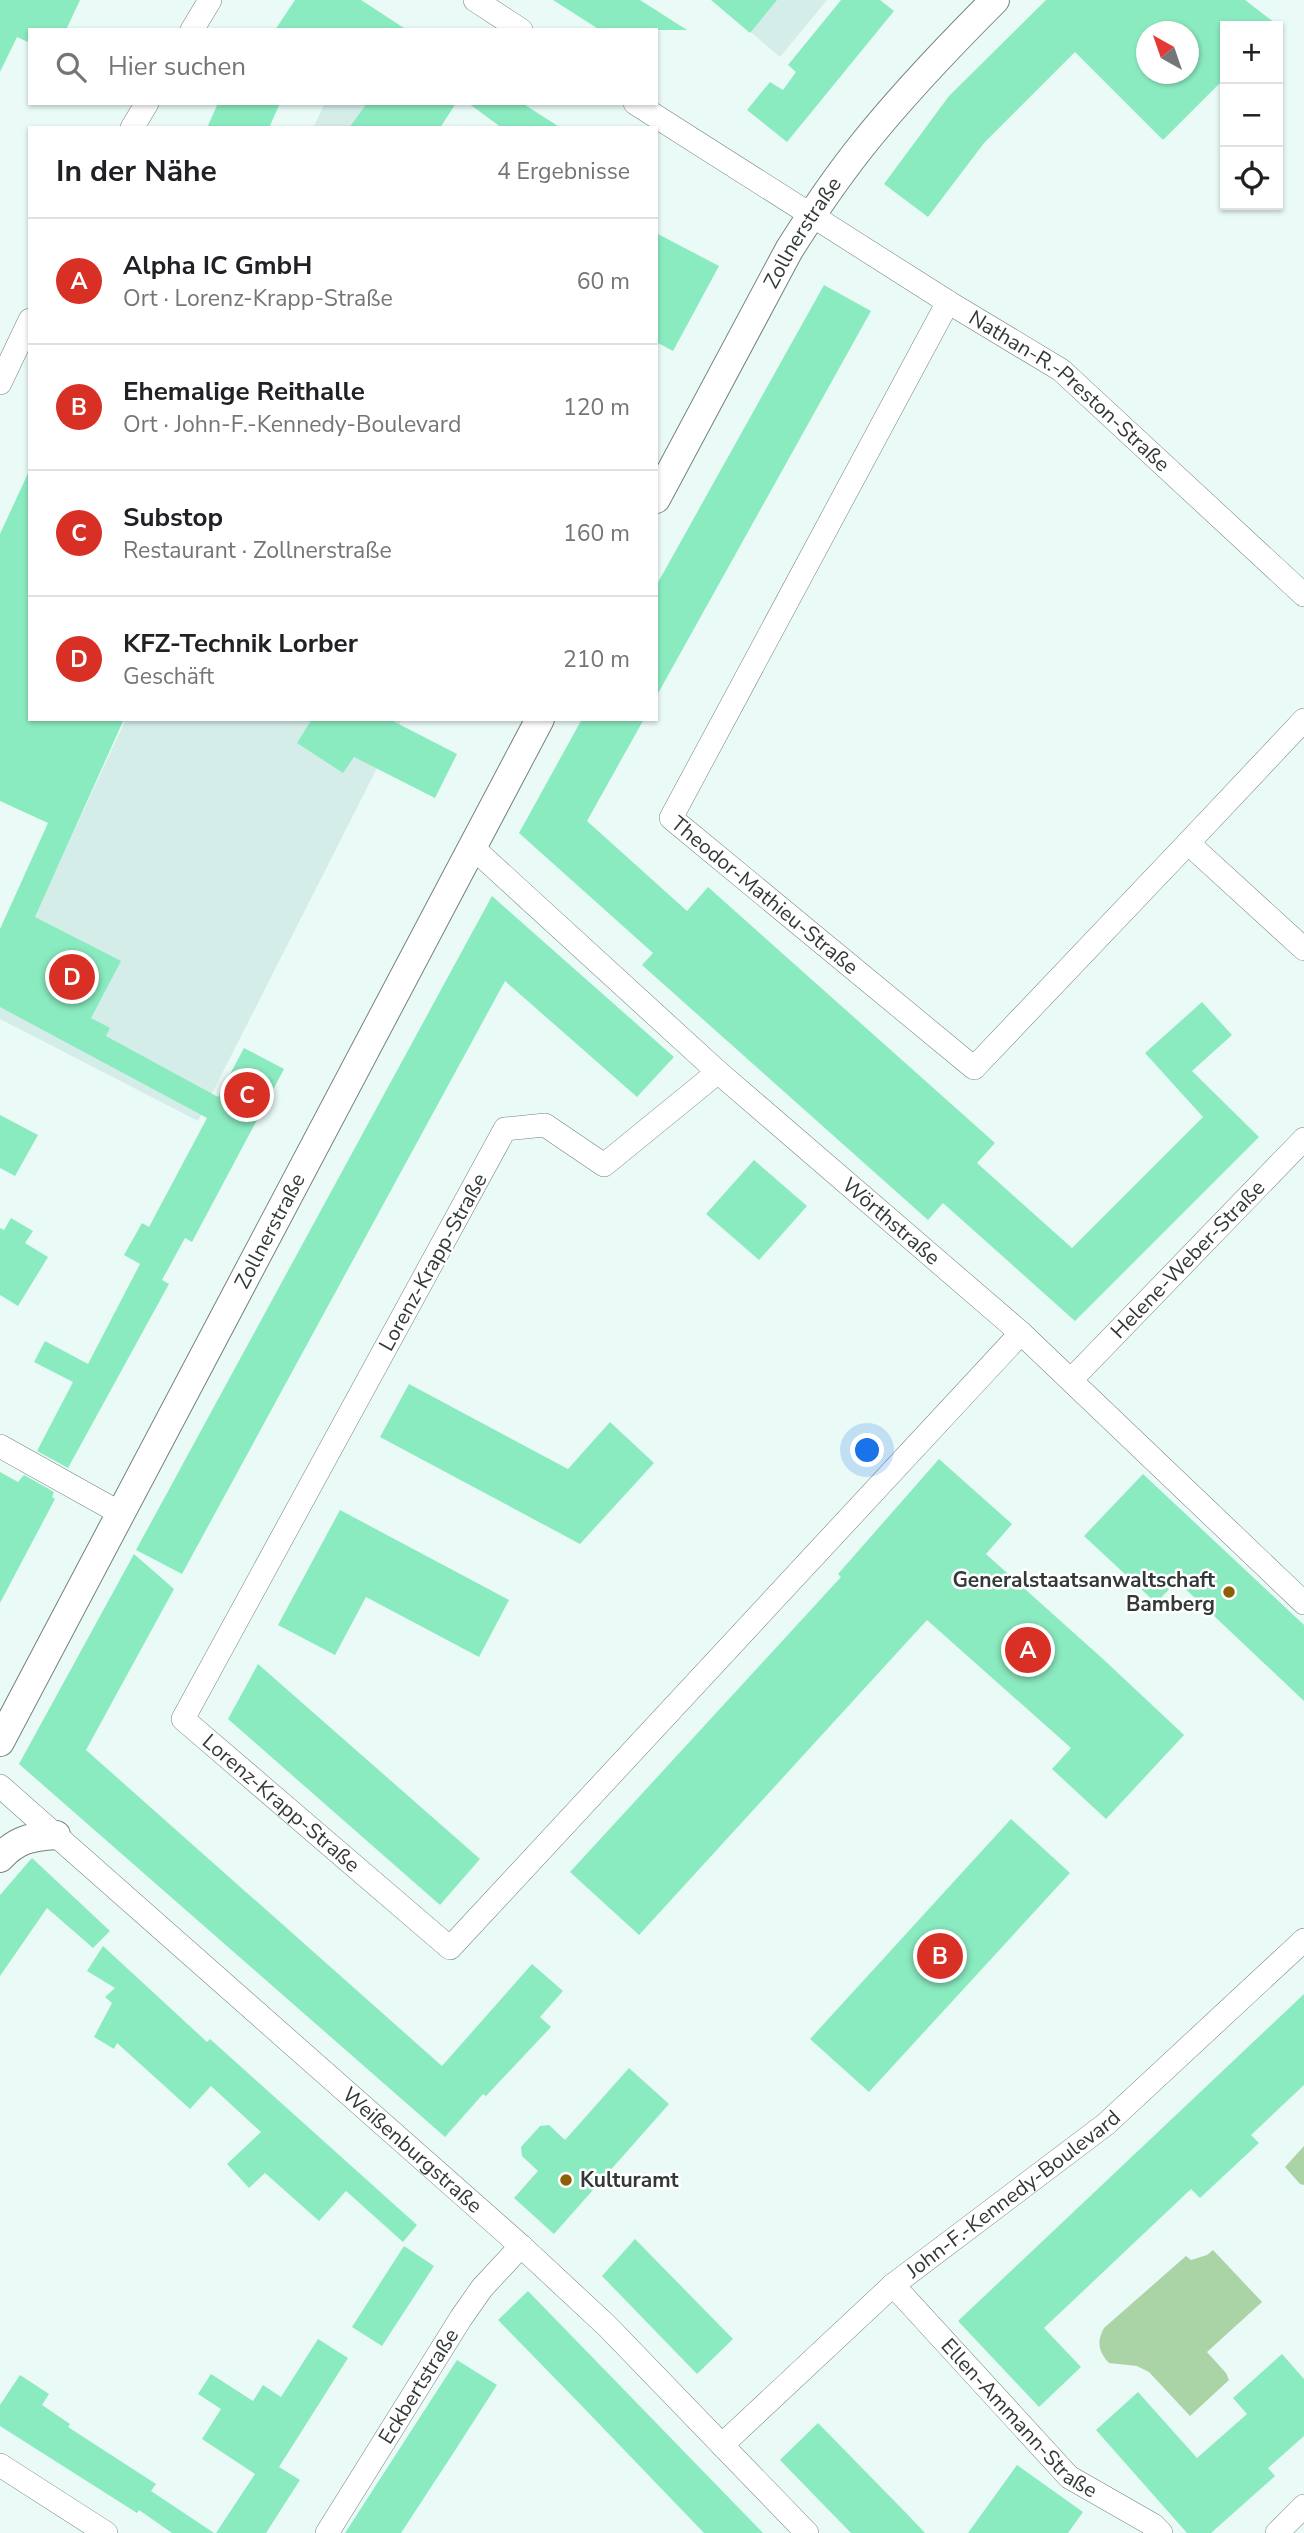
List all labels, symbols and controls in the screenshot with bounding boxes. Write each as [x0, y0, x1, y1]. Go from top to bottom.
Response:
north arrow [1136, 21, 1199, 84]
map controls [1220, 21, 1283, 210]
button: + [1220, 21, 1283, 84]
search box [28, 28, 658, 105]
icon: search [52, 48, 90, 86]
text: Hier suchen [108, 49, 246, 84]
button: − [1220, 84, 1283, 147]
button: locate [1220, 147, 1283, 210]
text: In der Nähe [56, 151, 217, 192]
text: 4 Ergebnisse [497, 156, 630, 187]
street label: Zollnerstraße [757, 171, 848, 293]
text: Alpha IC GmbH [123, 248, 312, 283]
text: A [70, 266, 88, 297]
text: 60 m [577, 266, 630, 297]
text: Ort · Lorenz-Krapp-Straße [123, 283, 393, 314]
street label: Nathan-R.-Preston-Straße [964, 304, 1176, 478]
text: Ehemalige Reithalle [123, 374, 365, 409]
text: B [71, 392, 87, 423]
text: 120 m [563, 392, 630, 423]
text: Ort · John-F.-Kennedy-Boulevard [123, 409, 461, 440]
text: Substop [123, 500, 223, 535]
text: C [71, 518, 87, 549]
text: 160 m [563, 518, 630, 549]
text: Restaurant · Zollnerstraße [123, 535, 392, 566]
text: KFZ-Technik Lorber [123, 626, 358, 661]
text: D [70, 644, 88, 675]
text: 210 m [563, 644, 630, 675]
text: Geschäft [123, 661, 214, 692]
street label: Theodor-Mathieu-Straße [665, 810, 864, 981]
pin: D [49, 951, 95, 1003]
pin: C [224, 1069, 270, 1121]
street label: Zollnerstraße [228, 1168, 312, 1293]
street label: Lorenz-Krapp-Straße [372, 1168, 494, 1356]
street label: Wörthstraße [836, 1171, 946, 1271]
street label: Helene-Weber-Straße [1104, 1174, 1271, 1345]
your location [850, 1433, 884, 1467]
place label: Generalstaatsanwaltschaft Bamberg [952, 1566, 1216, 1618]
marker: Generalstaatsanwaltschaft Bamberg [1221, 1584, 1237, 1600]
pin: A [1005, 1624, 1051, 1676]
street label: Lorenz-Krapp-Straße [196, 1728, 366, 1879]
pin: B [917, 1930, 963, 1982]
street label: Weißenburgstraße [336, 2081, 488, 2219]
street label: John-F.-Kennedy-Boulevard [900, 2104, 1126, 2285]
place label: Kulturamt [580, 2166, 680, 2194]
marker: Kulturamt [558, 2172, 574, 2188]
street label: Eckbertstraße [372, 2323, 465, 2449]
street label: Ellen-Ammann-Straße [935, 2332, 1102, 2504]

